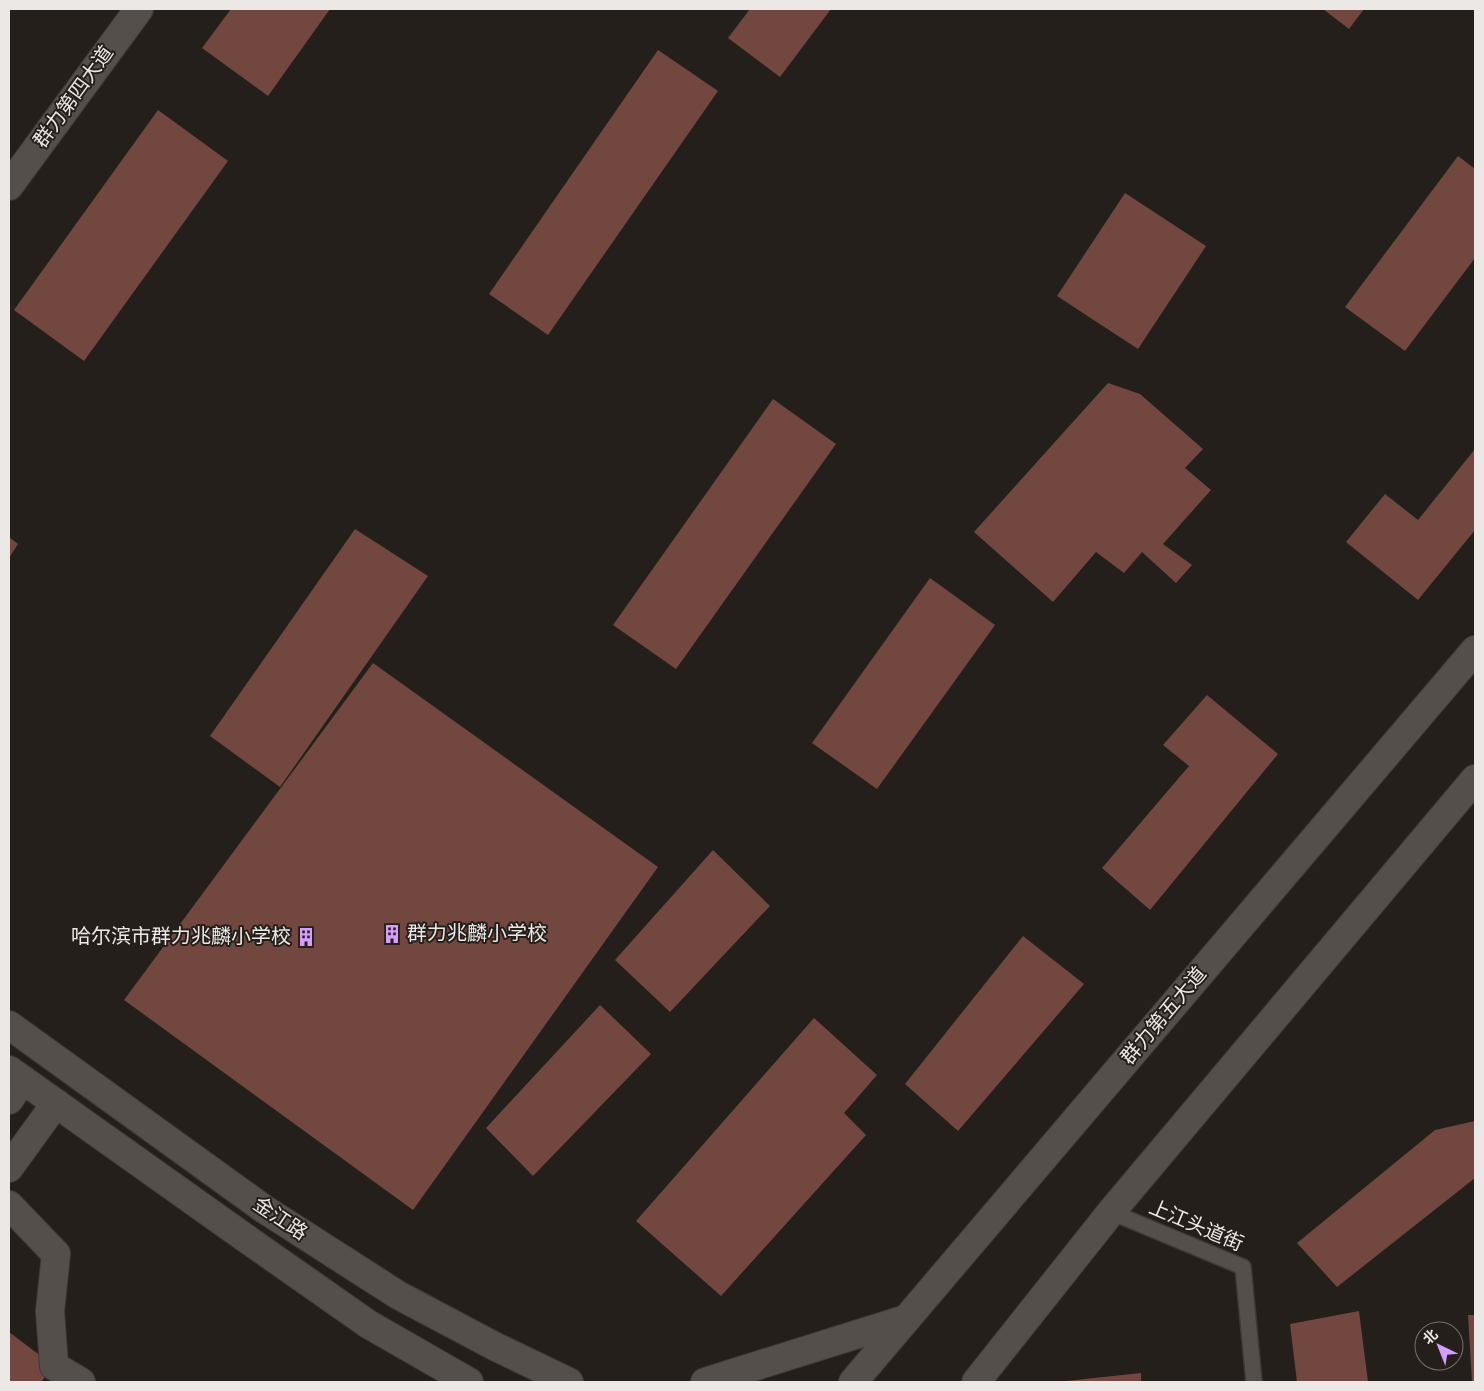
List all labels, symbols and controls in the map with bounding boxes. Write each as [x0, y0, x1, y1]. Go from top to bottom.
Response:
street label: 群力第四大道 [30, 42, 117, 151]
building icon: 群力兆麟小学校 [381, 923, 403, 945]
place label: 群力兆麟小学校 [407, 923, 547, 944]
place label: 哈尔滨市群力兆麟小学校 [71, 925, 291, 947]
building icon: 哈尔滨市群力兆麟小学校 [295, 926, 317, 948]
street label: 群力第五大道 [1117, 963, 1210, 1068]
street label: 金江路 [250, 1193, 311, 1244]
street label: 上江头道街 [1146, 1196, 1246, 1255]
north arrow [1414, 1321, 1464, 1371]
text: 北 [1420, 1327, 1441, 1347]

